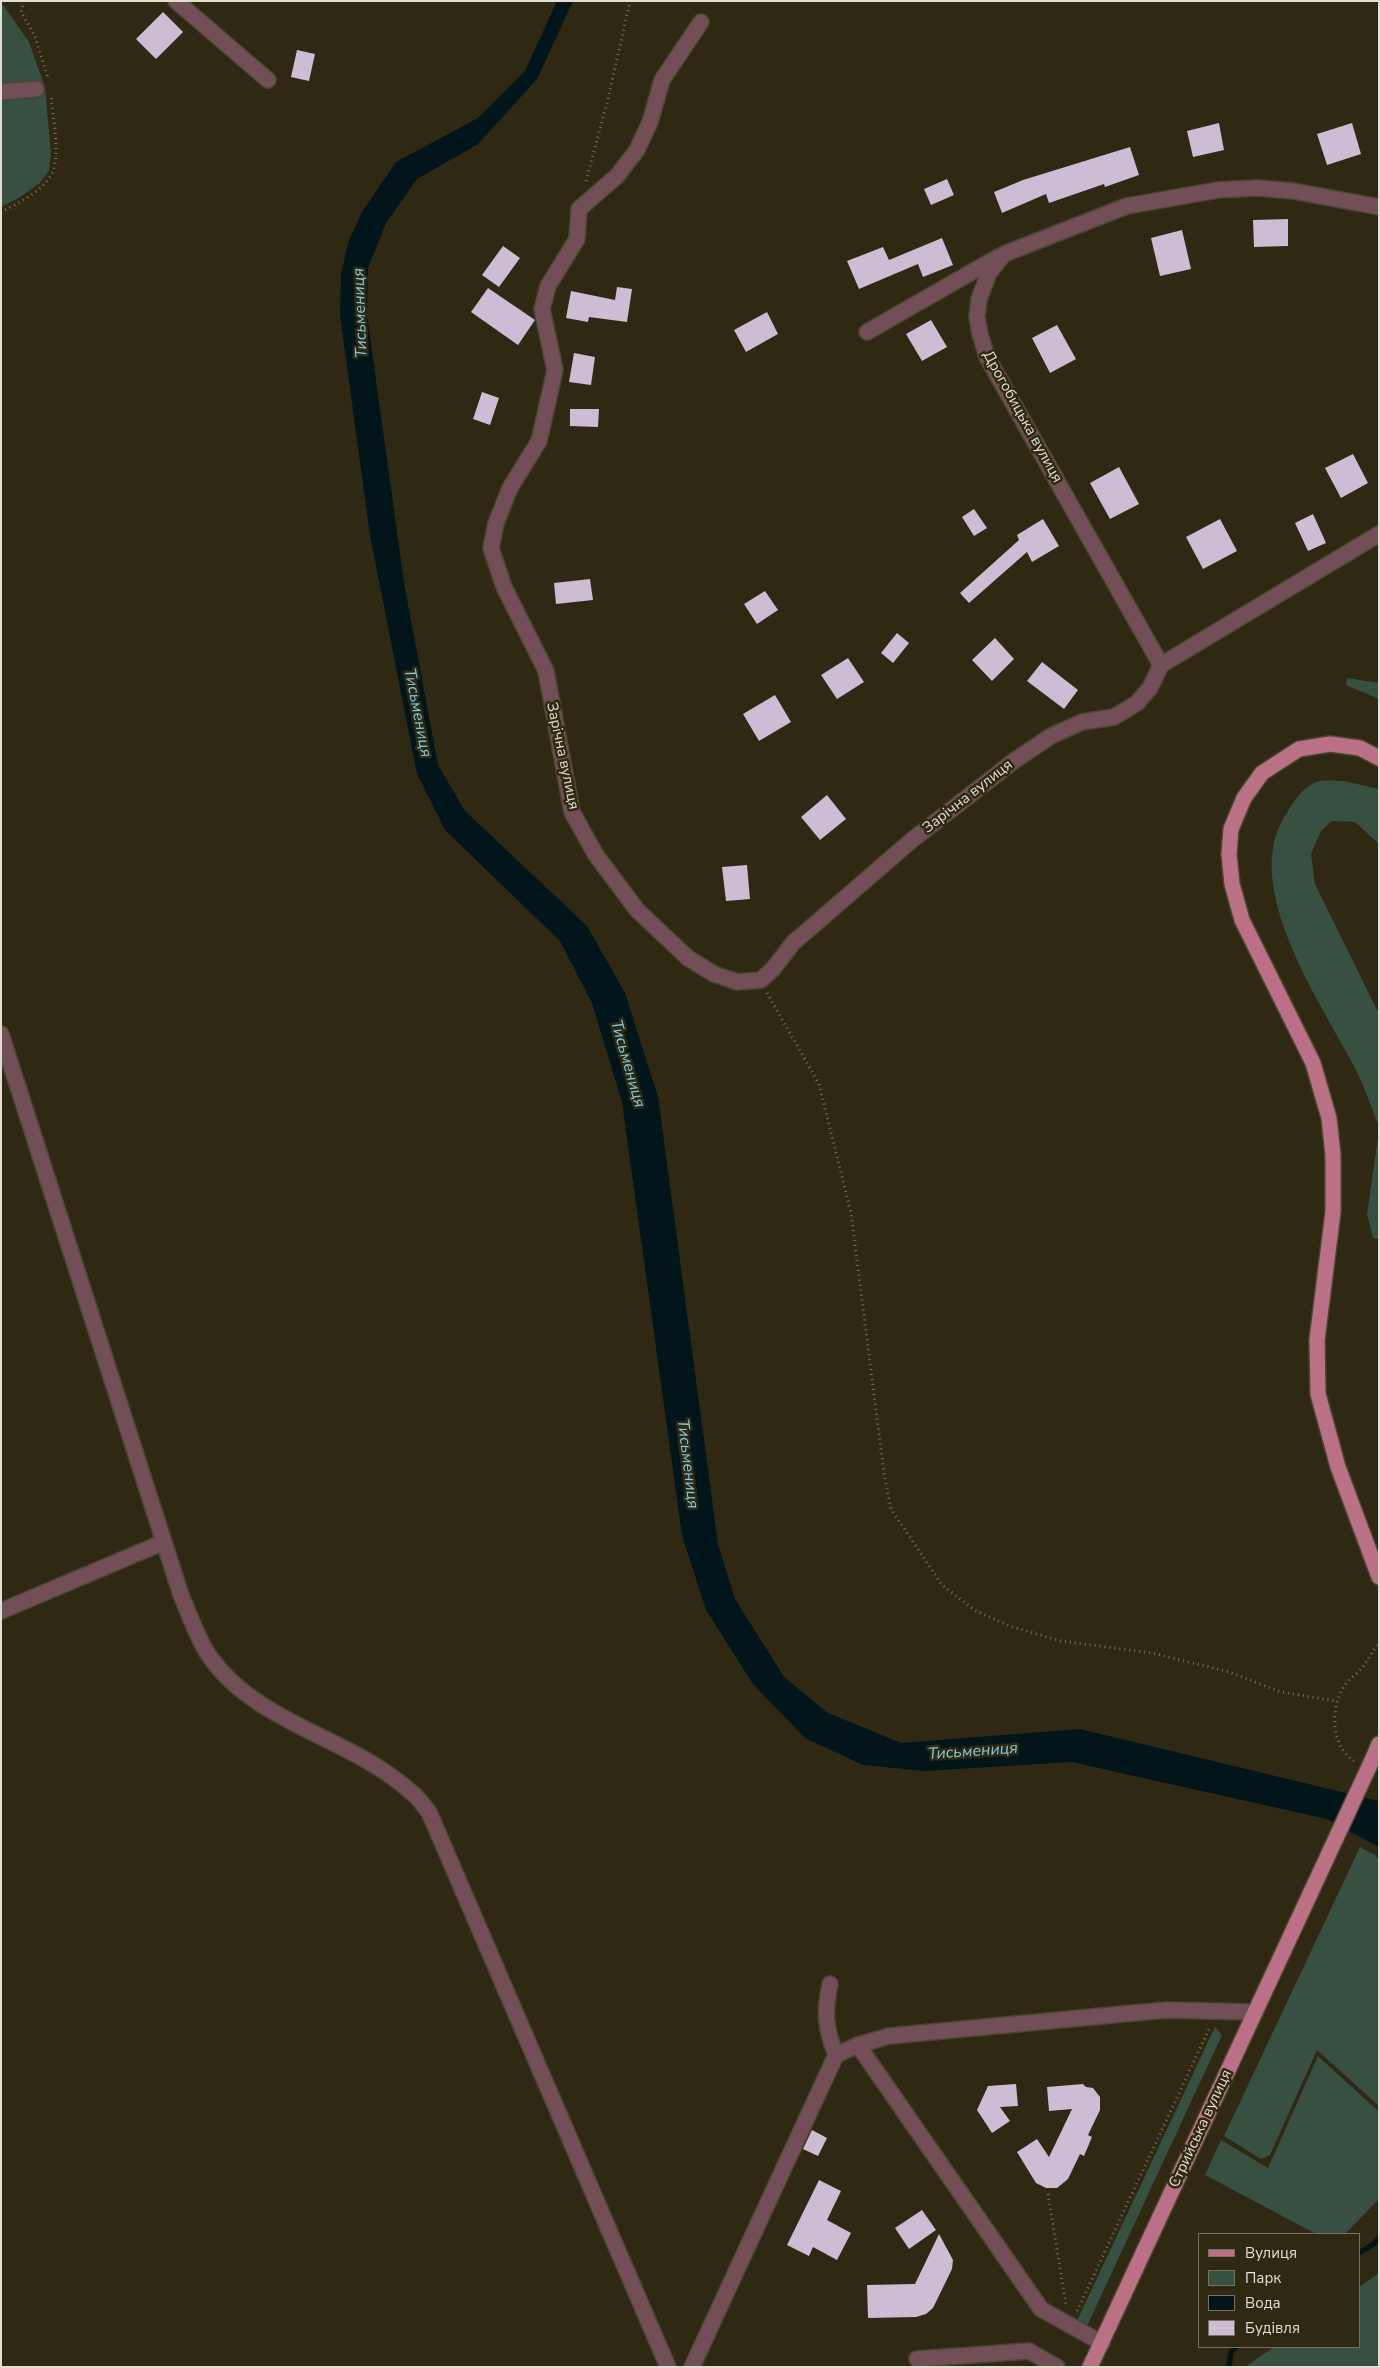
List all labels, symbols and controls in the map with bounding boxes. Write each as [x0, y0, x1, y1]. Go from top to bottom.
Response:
water label: Тисьмениця [350, 268, 372, 358]
street label: Дрогобицька вулиця [978, 348, 1066, 486]
water label: Тисьмениця [399, 667, 435, 759]
street label: Зарічна вулиця [542, 701, 582, 811]
street label: Зарічна вулиця [919, 756, 1017, 838]
water label: Тисьмениця [605, 1018, 649, 1110]
water label: Тисьмениця [672, 1418, 702, 1510]
water label: Тисьмениця [927, 1739, 1019, 1765]
street label: Стрийська вулиця [1166, 2067, 1236, 2191]
legend [1198, 2233, 1360, 2348]
text: Вулиця [1245, 2243, 1297, 2263]
text: Парк [1245, 2268, 1281, 2288]
text: Вода [1245, 2293, 1281, 2313]
text: Будівля [1245, 2318, 1300, 2338]

